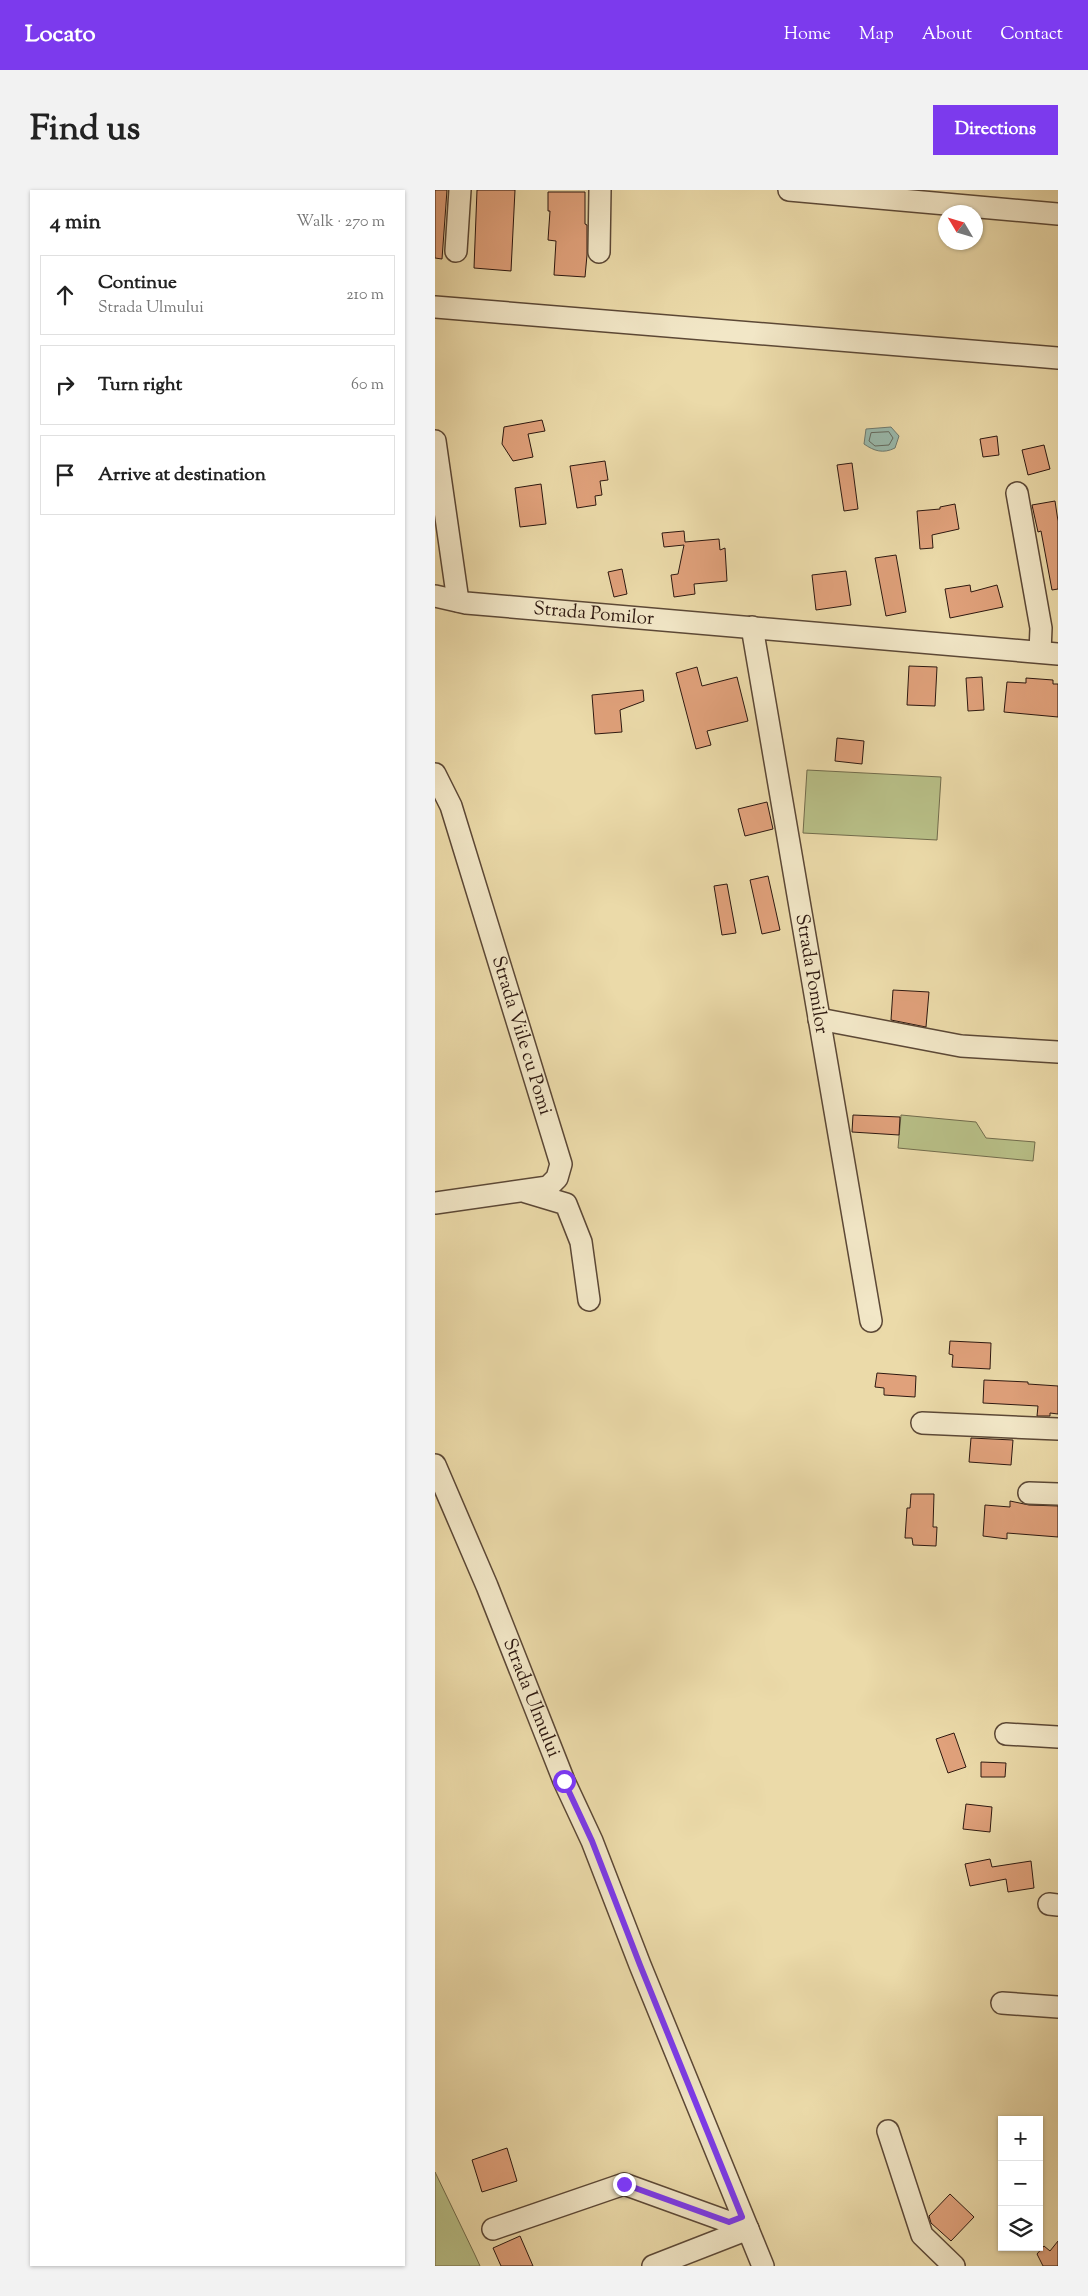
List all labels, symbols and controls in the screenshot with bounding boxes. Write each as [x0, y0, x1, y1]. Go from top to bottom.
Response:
text: Locato [25, 18, 96, 52]
text: Home [784, 22, 831, 48]
text: Map [859, 22, 894, 48]
text: About [922, 22, 972, 48]
text: Contact [1000, 22, 1063, 48]
text: Find us [30, 105, 140, 156]
button: Directions [933, 105, 1058, 155]
north arrow [938, 205, 983, 250]
text: 4 min [50, 208, 101, 238]
text: Walk · 270 m [296, 211, 385, 234]
text: Continue [98, 270, 177, 297]
icon: ahead [51, 281, 79, 309]
text: 210 m [346, 284, 384, 307]
text: Strada Ulmului [98, 297, 204, 320]
icon: right [51, 371, 79, 399]
text: Turn right [98, 372, 182, 399]
text: 60 m [351, 374, 384, 397]
icon: arrive [51, 461, 79, 489]
text: Arrive at destination [98, 462, 266, 489]
street label: Strada Pomilor [532, 595, 655, 633]
street label: Strada Pomilor [788, 912, 835, 1036]
street label: Strada Viile cu Pomi [484, 953, 559, 1119]
street label: Strada Ulmului [496, 1634, 567, 1761]
route start [553, 1770, 576, 1793]
map controls [998, 2116, 1043, 2251]
button: + [998, 2116, 1043, 2161]
button: − [998, 2161, 1043, 2206]
route end [613, 2173, 636, 2196]
button: layers [998, 2206, 1043, 2251]

